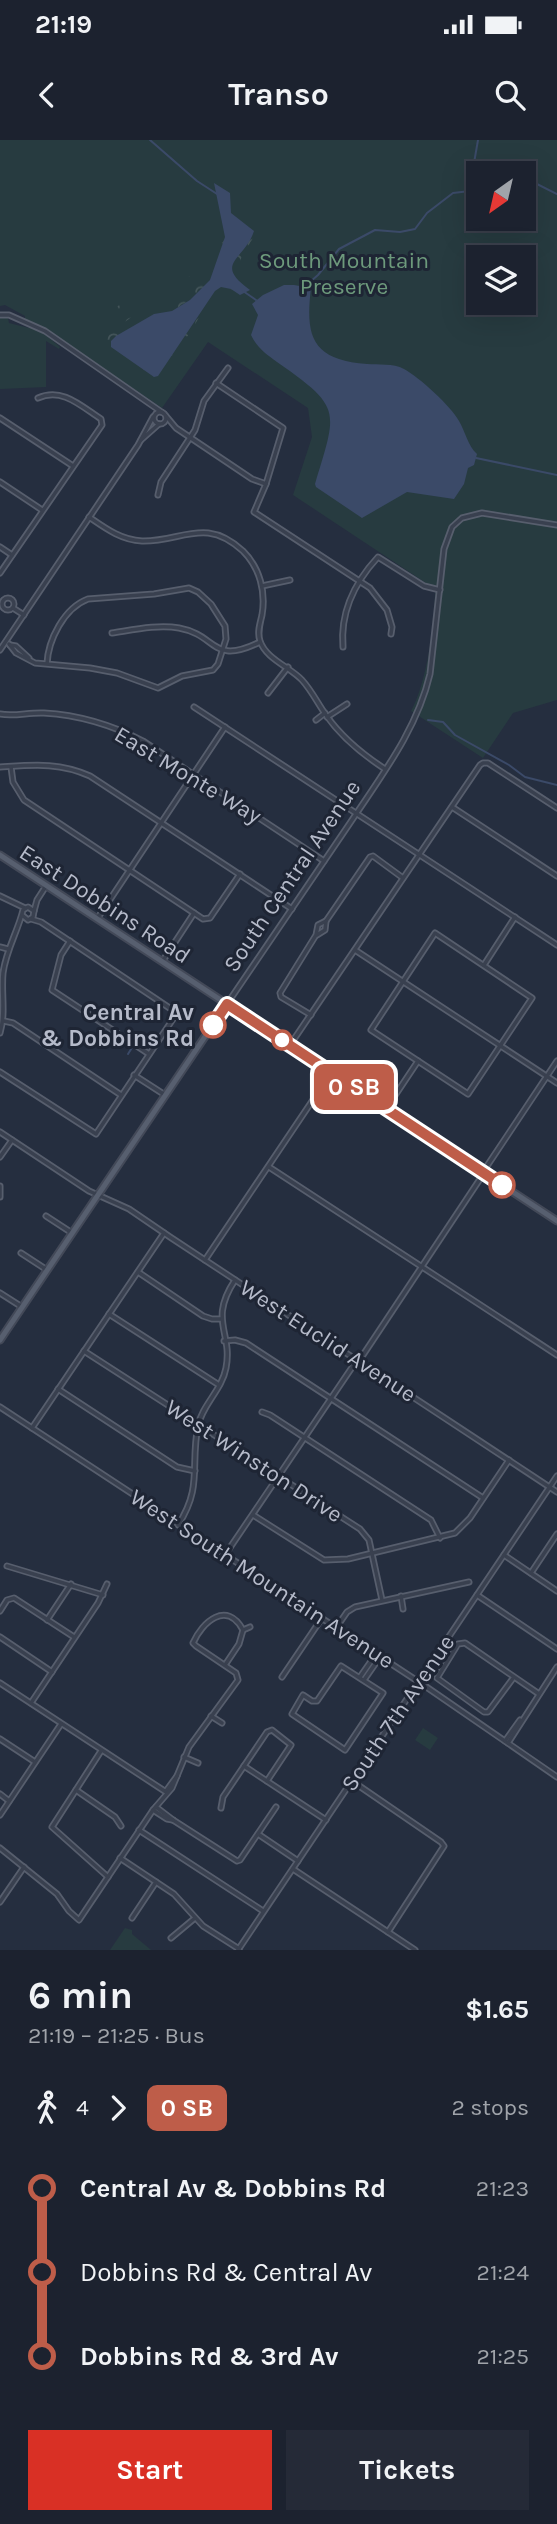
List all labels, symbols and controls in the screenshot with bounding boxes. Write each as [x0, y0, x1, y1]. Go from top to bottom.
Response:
text: 21:19 [35, 9, 92, 40]
icon: back [28, 76, 66, 114]
text: Transo [228, 76, 329, 113]
icon: search [491, 76, 529, 114]
north arrow [466, 161, 536, 231]
map controls [466, 161, 536, 315]
button: layers [466, 245, 536, 315]
park label: South Mountain Preserve [259, 247, 429, 300]
street label: East Monte Way [110, 720, 267, 830]
street label: South Central Avenue [218, 775, 366, 977]
street label: East Dobbins Road [15, 839, 195, 969]
place label: Central Av & Dobbins Rd [40, 999, 194, 1052]
marker: Central Av & Dobbins Rd [200, 1012, 226, 1038]
unlabelled marker [272, 1030, 292, 1050]
line badge: 0 SB [305, 1064, 403, 1110]
text: 0 SB [328, 1073, 380, 1101]
unlabelled marker [489, 1172, 515, 1198]
street label: West Euclid Avenue [235, 1274, 421, 1408]
street label: West Winston Drive [160, 1394, 348, 1528]
street label: West South Mountain Avenue [125, 1483, 399, 1675]
street label: South 7th Avenue [336, 1630, 460, 1796]
text: 6 min [28, 1973, 133, 2018]
text: $1.65 [465, 1994, 529, 2025]
text: 21:19 – 21:25 · Bus [28, 2022, 205, 2049]
icon: walk [28, 2089, 66, 2127]
icon: forward [99, 2089, 137, 2127]
text: 4 [76, 2094, 89, 2121]
text: 0 SB [161, 2094, 213, 2122]
text: 2 stops [451, 2094, 529, 2121]
text: Central Av & Dobbins Rd [80, 2173, 386, 2204]
text: 21:23 [476, 2175, 529, 2202]
text: Dobbins Rd & Central Av [80, 2257, 372, 2288]
text: 21:24 [477, 2259, 529, 2286]
text: Dobbins Rd & 3rd Av [80, 2341, 339, 2372]
text: 21:25 [476, 2343, 529, 2370]
button: Start [28, 2430, 272, 2510]
button: Tickets [286, 2430, 529, 2510]

